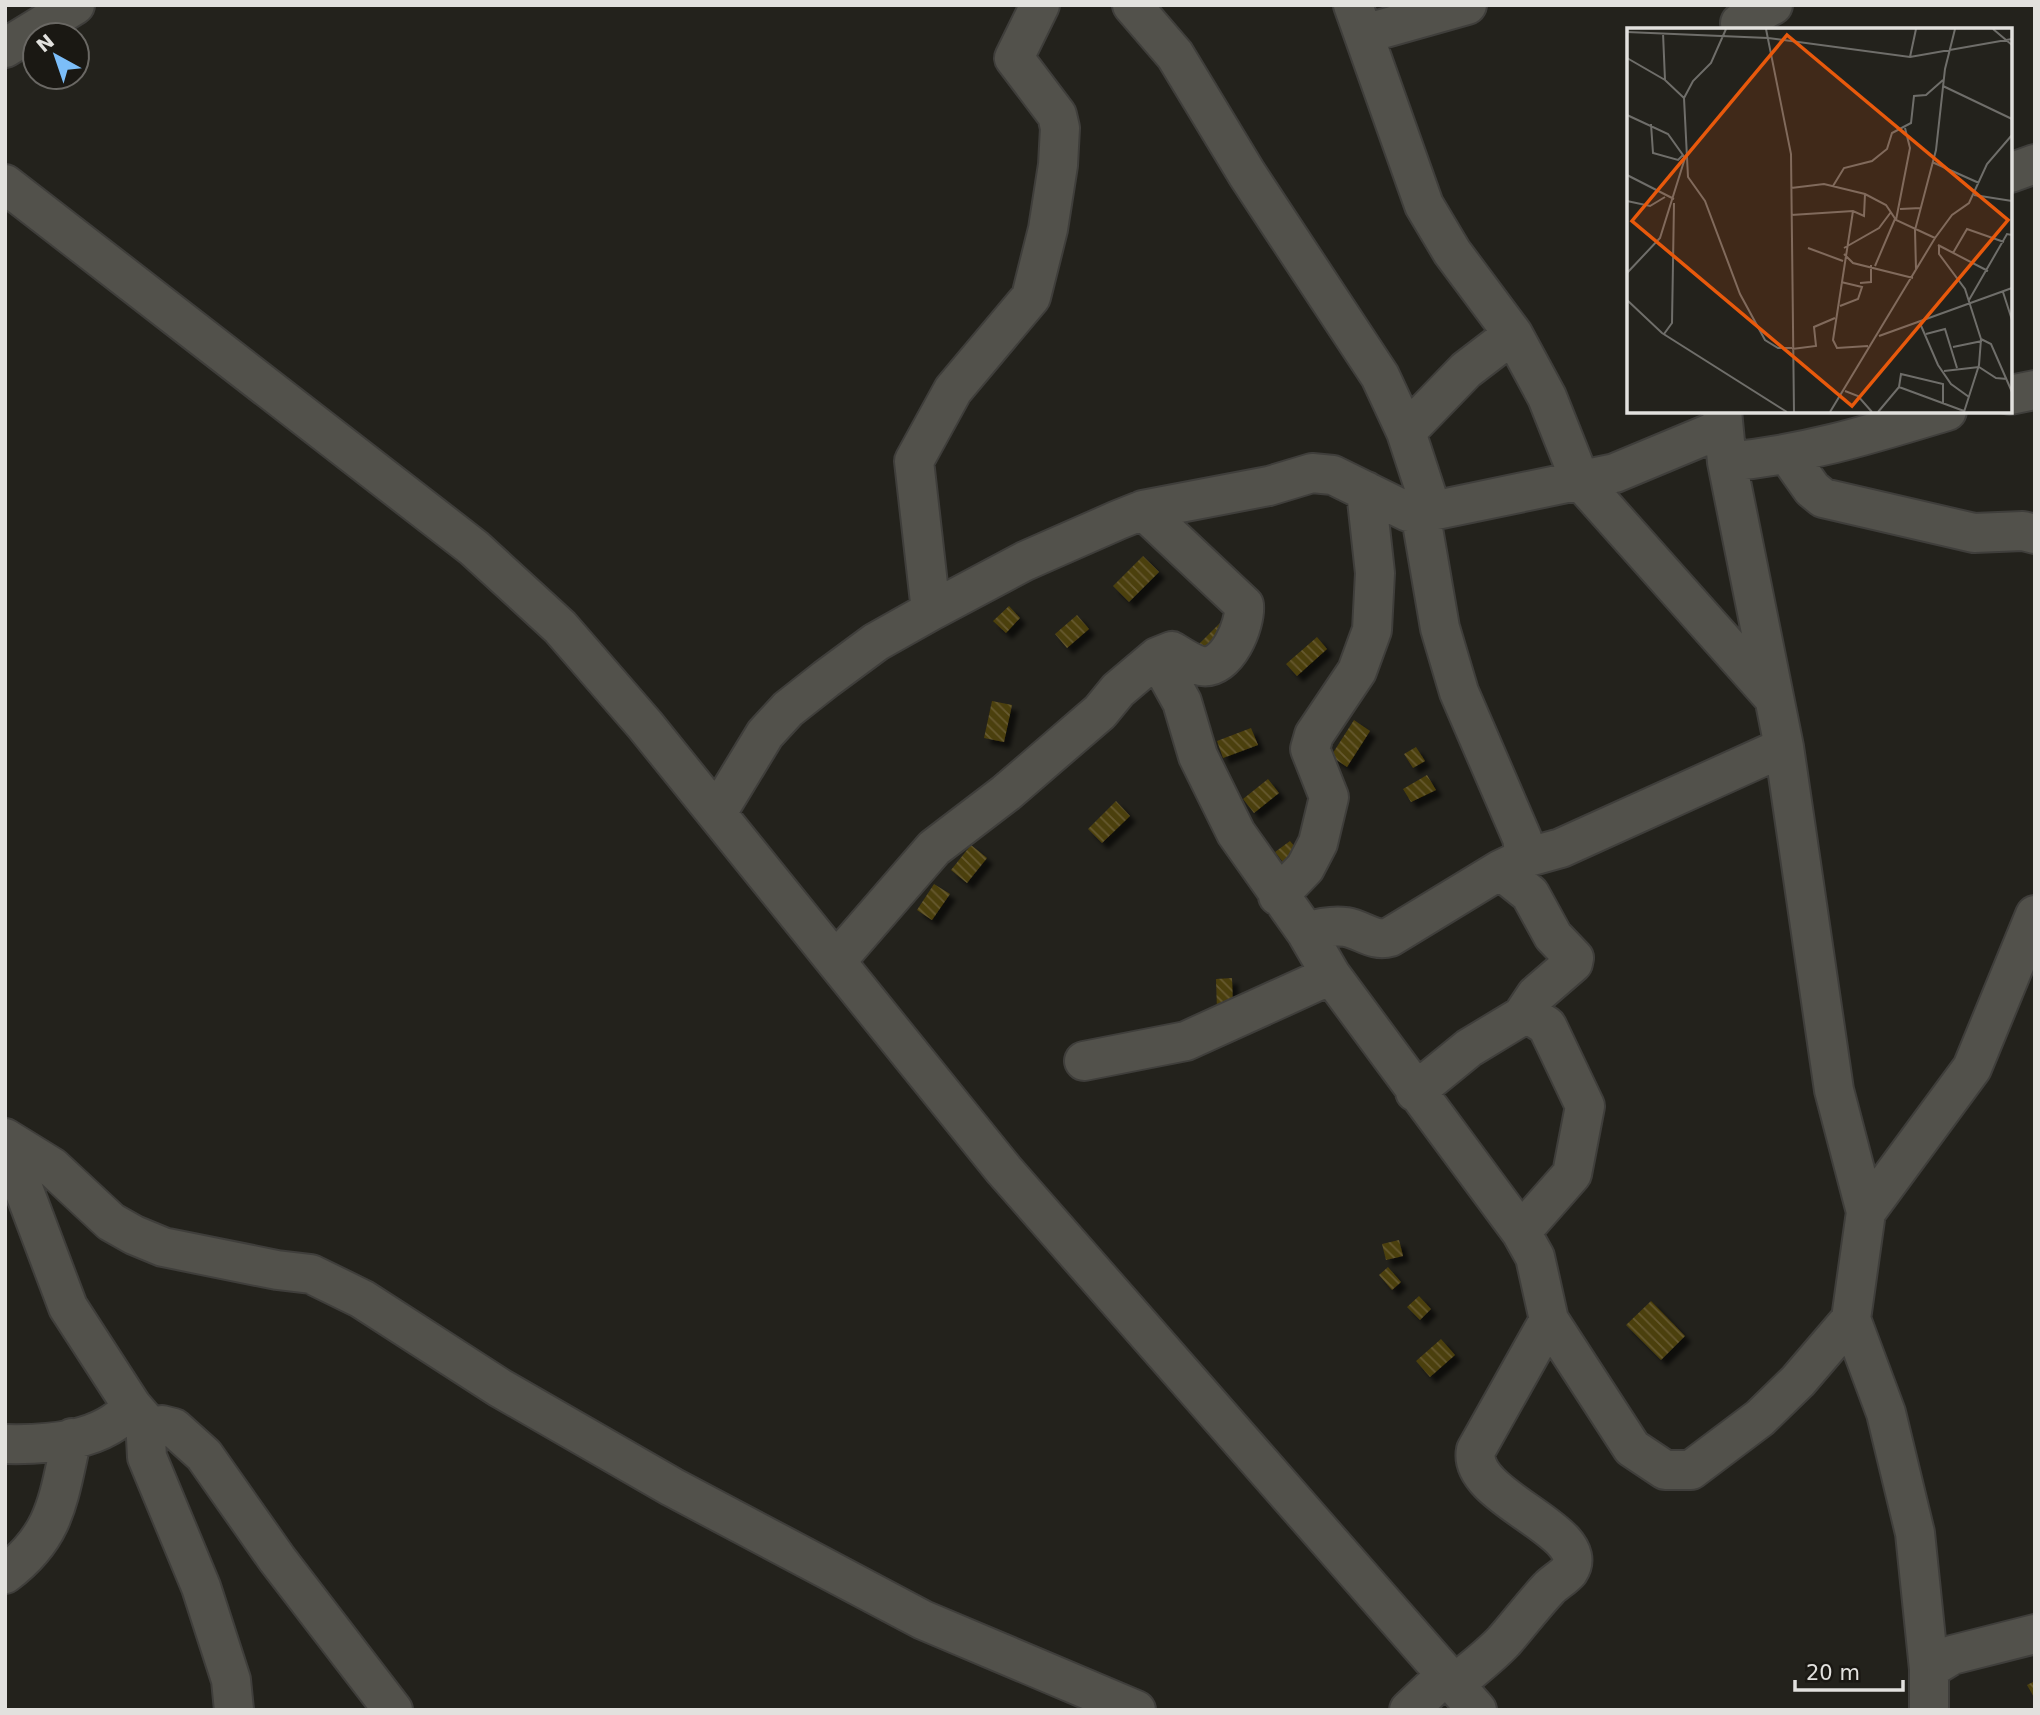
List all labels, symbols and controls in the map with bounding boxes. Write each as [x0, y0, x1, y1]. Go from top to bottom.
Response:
north arrow [21, 21, 91, 91]
inset map [1627, 28, 2012, 413]
text: N [32, 29, 58, 57]
scale bar [1795, 1648, 1904, 1692]
text: 20 m [1806, 1661, 1860, 1685]

